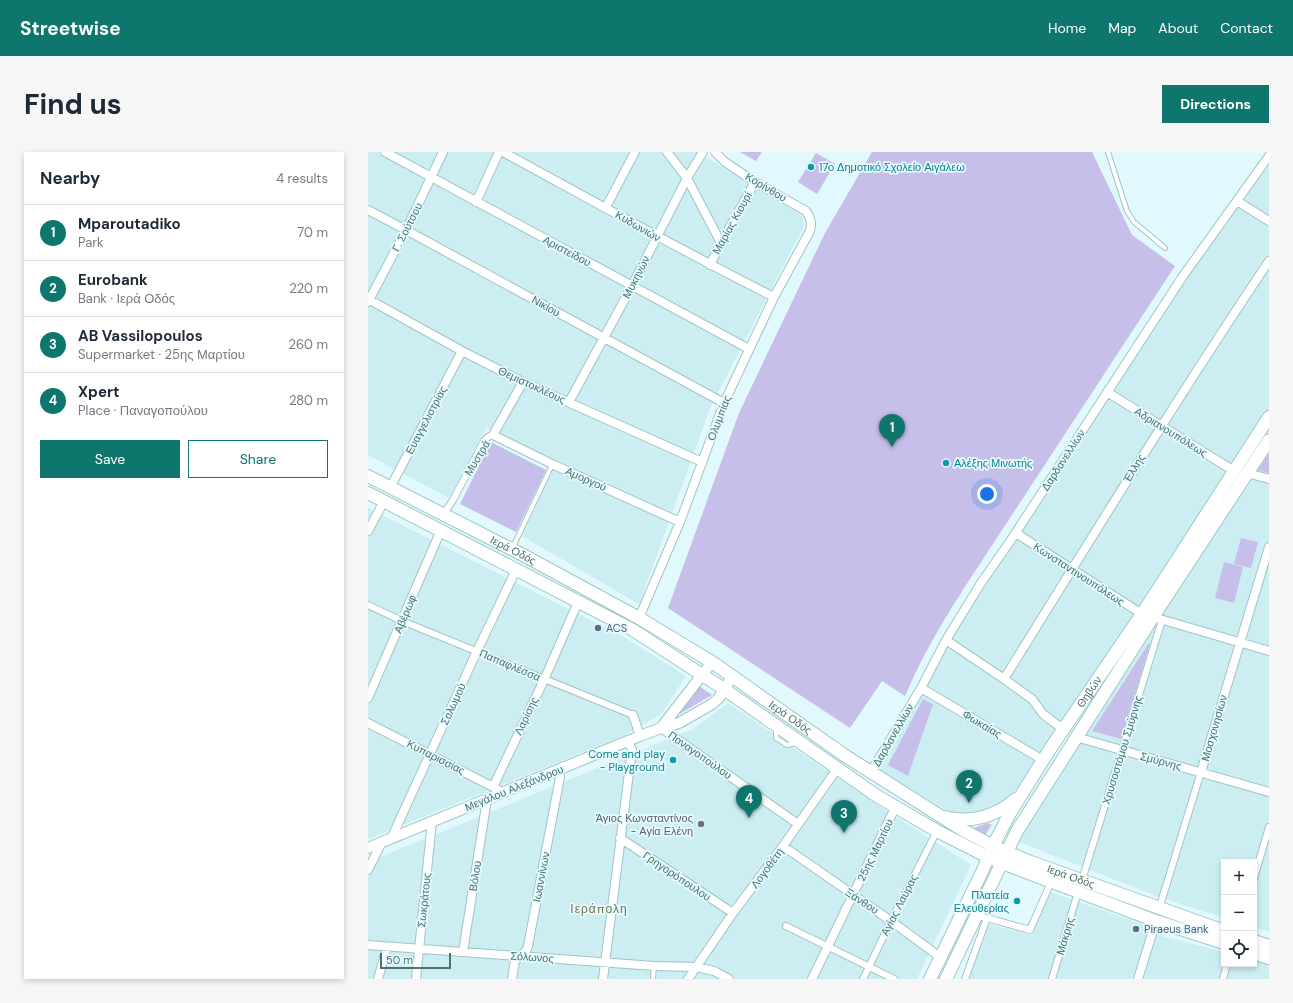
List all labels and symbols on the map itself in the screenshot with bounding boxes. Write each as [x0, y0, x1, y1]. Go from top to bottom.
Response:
place label: 17o Δημοτικό Σχολείο Αιγάλεω [819, 160, 965, 174]
marker: 17o Δημοτικό Σχολείο Αιγάλεω [806, 162, 816, 172]
street label: Κορίνθου [743, 169, 789, 205]
street label: Μαρίας Κιουρί [709, 189, 755, 257]
street label: Γ. Σούτσου [389, 200, 425, 254]
street label: Κυδωνιών [613, 207, 664, 245]
street label: Αριστείδου [540, 232, 594, 270]
street label: Μυκηνών [619, 253, 653, 301]
street label: Νικίου [529, 292, 563, 320]
street label: Θεμιστοκλέους [496, 363, 568, 407]
street label: Ευαγγελιστρίας [402, 384, 450, 456]
street label: Ολυμπίας [704, 393, 734, 443]
street label: Αδριανουπόλεως [1132, 404, 1210, 460]
pin: 1 [879, 414, 905, 447]
street label: Δαρδανελλίων [1038, 426, 1088, 493]
street label: Μυστρά [461, 437, 493, 478]
street label: Έλλης [1119, 451, 1148, 486]
place label: Αλέξης Μινωτής [954, 456, 1032, 470]
marker: Αλέξης Μινωτής [941, 458, 951, 468]
street label: Αμοργού [563, 464, 609, 494]
your location [977, 484, 997, 504]
street label: Ιερά Οδός [488, 533, 539, 568]
street label: Κωνσταντινουπόλεως [1031, 539, 1127, 609]
street label: Αβέρωφ [391, 593, 419, 635]
place label: ACS [606, 621, 627, 635]
marker: ACS [593, 623, 603, 633]
street label: Παπαφλέσσα [477, 646, 543, 684]
street label: Θηβών [1073, 673, 1105, 710]
street label: Σολωμού [437, 681, 469, 727]
street label: Μοσχονησίων [1198, 693, 1230, 763]
street label: Χρυσοστόμου Σμύρνης [1099, 694, 1145, 806]
street label: Λαρίσης [511, 695, 541, 737]
street label: Ιερά Οδός [766, 697, 815, 737]
street label: Δαρδανελλίων [869, 701, 917, 769]
street label: Φωκαίας [960, 707, 1004, 741]
street label: Παναγοπούλου [665, 728, 735, 782]
street label: Κυπαρισσίας [405, 736, 467, 778]
place label: Come and play - Playground [588, 747, 665, 774]
street label: Σμύρνης [1139, 749, 1183, 773]
marker: Come and play - Playground [668, 755, 678, 765]
street label: Μεγάλου Αλεξάνδρου [463, 762, 565, 814]
pin: 2 [956, 770, 982, 803]
pin: 4 [736, 785, 762, 818]
pin: 3 [831, 800, 857, 833]
place label: Άγιος Κωνσταντίνος - Αγία Ελένη [596, 811, 693, 838]
street label: 25ης Μαρτίου [854, 816, 896, 884]
marker: Άγιος Κωνσταντίνος - Αγία Ελένη [696, 819, 706, 829]
street label: Λογοθέτη [748, 845, 786, 891]
street label: Γρηγορόπουλου [640, 848, 714, 904]
street label: Ιωαννίνων [529, 850, 553, 903]
street label: Βόλου [466, 860, 484, 892]
street label: Ιερά Οδός [1045, 861, 1097, 891]
street label: Σωκράτους [414, 872, 434, 928]
street label: Αγίας Λαύρας [877, 872, 921, 938]
street label: Ξάνθου [843, 885, 881, 917]
place label: Πλατεία Ελευθερίας [954, 888, 1010, 915]
marker: Πλατεία Ελευθερίας [1012, 896, 1022, 906]
district label: Ιεράπολη [570, 901, 628, 917]
street label: Μάκρης [1053, 915, 1077, 957]
place label: Piraeus Bank [1144, 922, 1209, 936]
marker: Piraeus Bank [1131, 924, 1141, 934]
street label: Σόλωνος [510, 948, 554, 966]
scale bar [380, 951, 451, 970]

